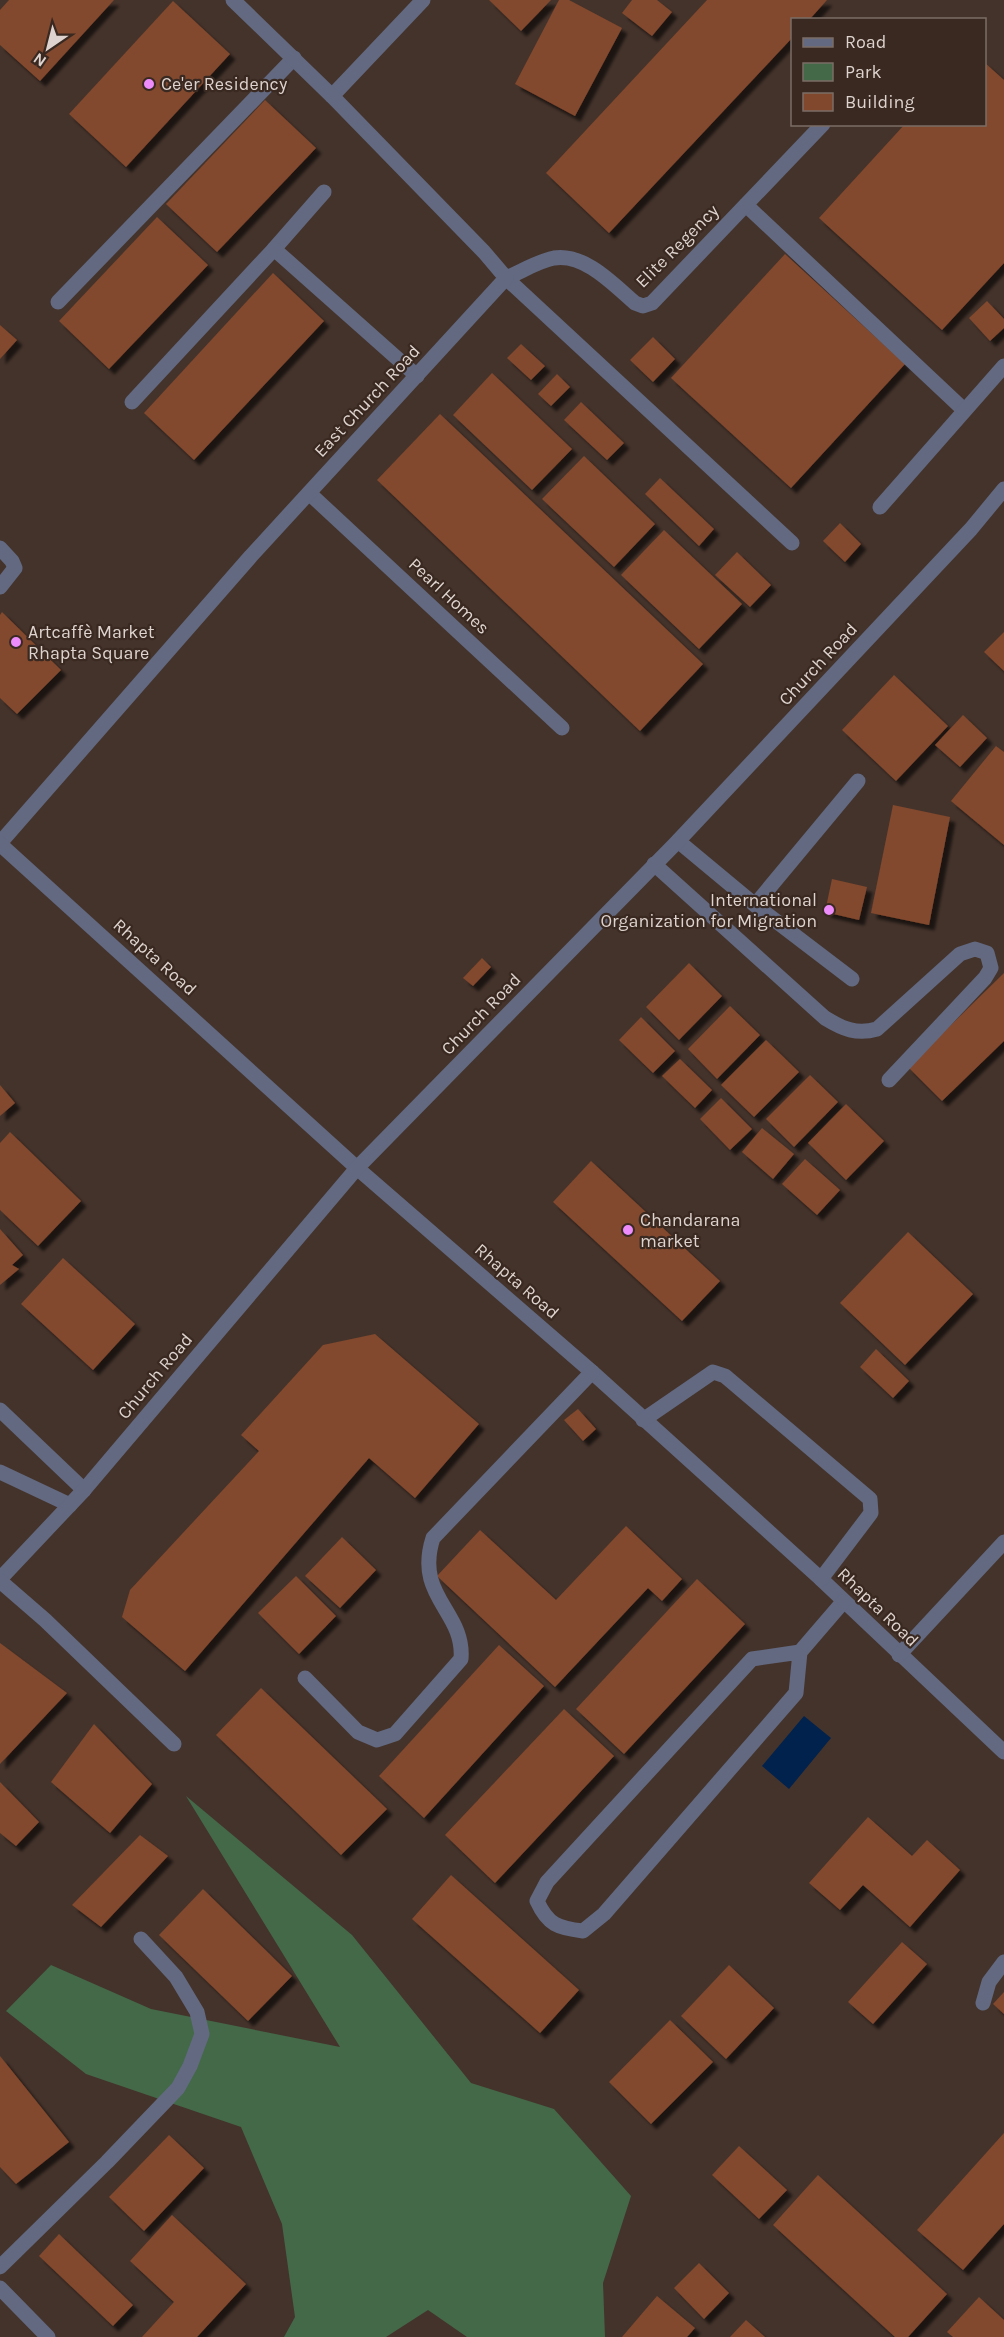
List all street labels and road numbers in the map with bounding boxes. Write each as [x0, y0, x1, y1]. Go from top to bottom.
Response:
street label: Elite Regency [631, 199, 724, 292]
street label: East Church Road [309, 340, 425, 462]
street label: Pearl Homes [404, 553, 494, 639]
street label: Church Road [774, 618, 862, 710]
street label: Rhapta Road [109, 914, 201, 1000]
street label: Church Road [437, 969, 525, 1059]
street label: Rhapta Road [470, 1238, 564, 1324]
street label: Church Road [113, 1329, 197, 1423]
street label: Rhapta Road [833, 1563, 923, 1651]

